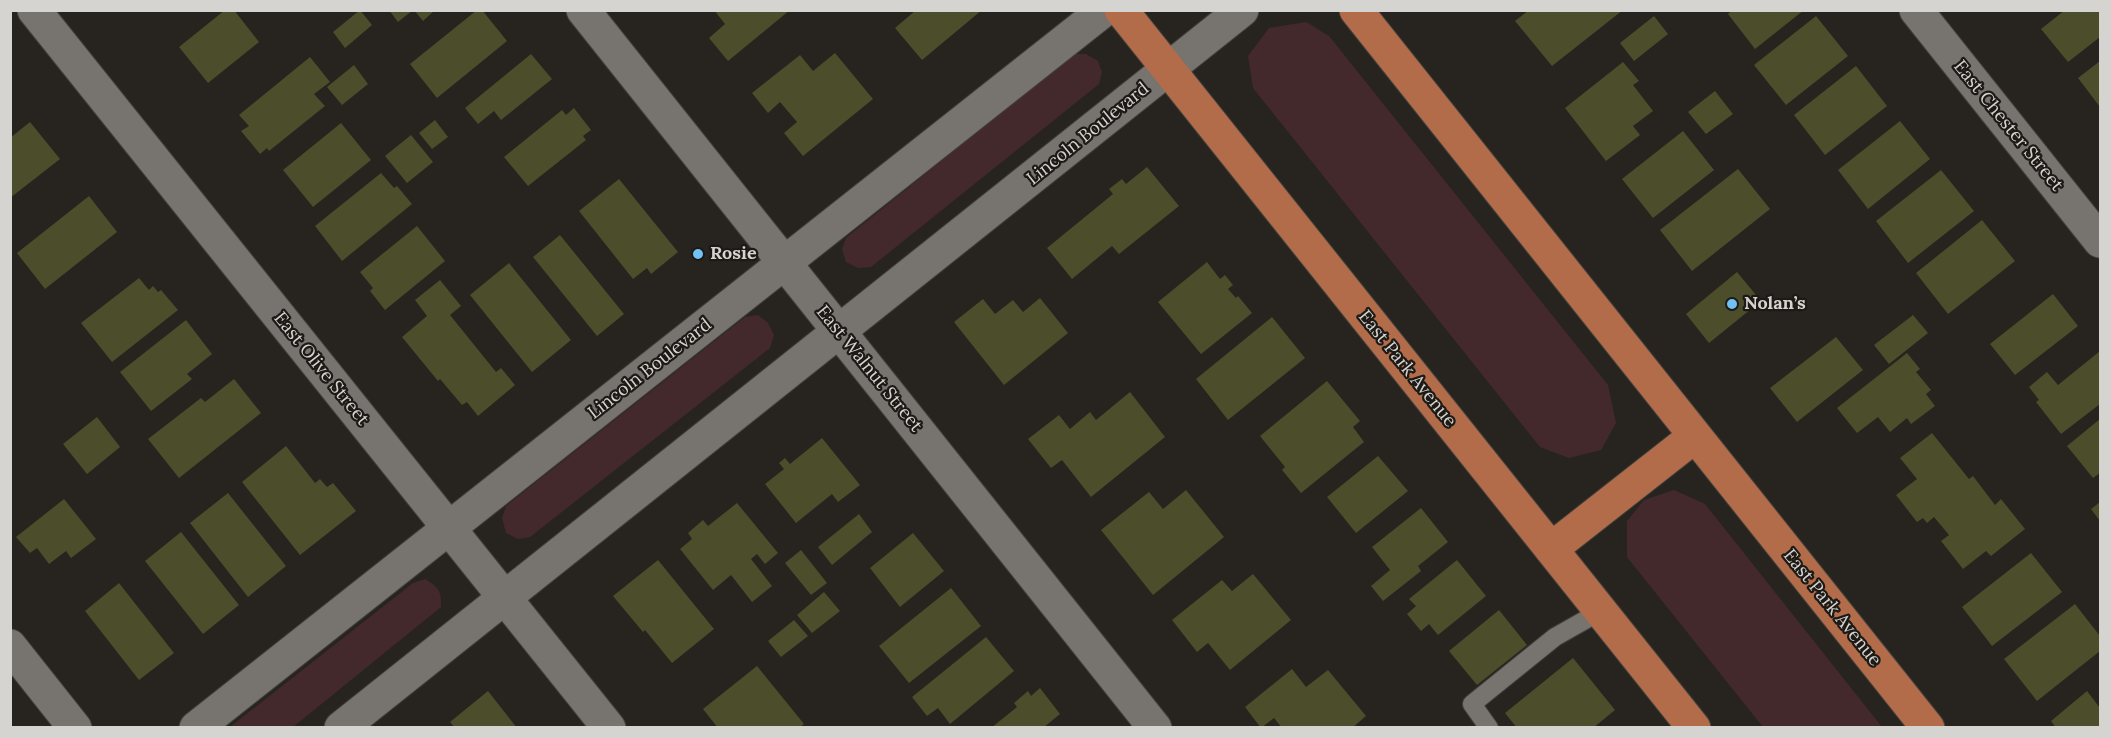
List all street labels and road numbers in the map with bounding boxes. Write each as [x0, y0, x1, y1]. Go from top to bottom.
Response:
street label: East Chester Street [1949, 56, 2067, 196]
street label: Lincoln Boulevard [1023, 78, 1153, 190]
street label: East Walnut Street [811, 301, 927, 437]
street label: East Park Avenue [1353, 306, 1461, 432]
street label: East Olive Street [269, 308, 373, 430]
street label: Lincoln Boulevard [584, 314, 716, 424]
street label: East Park Avenue [1778, 545, 1886, 671]

